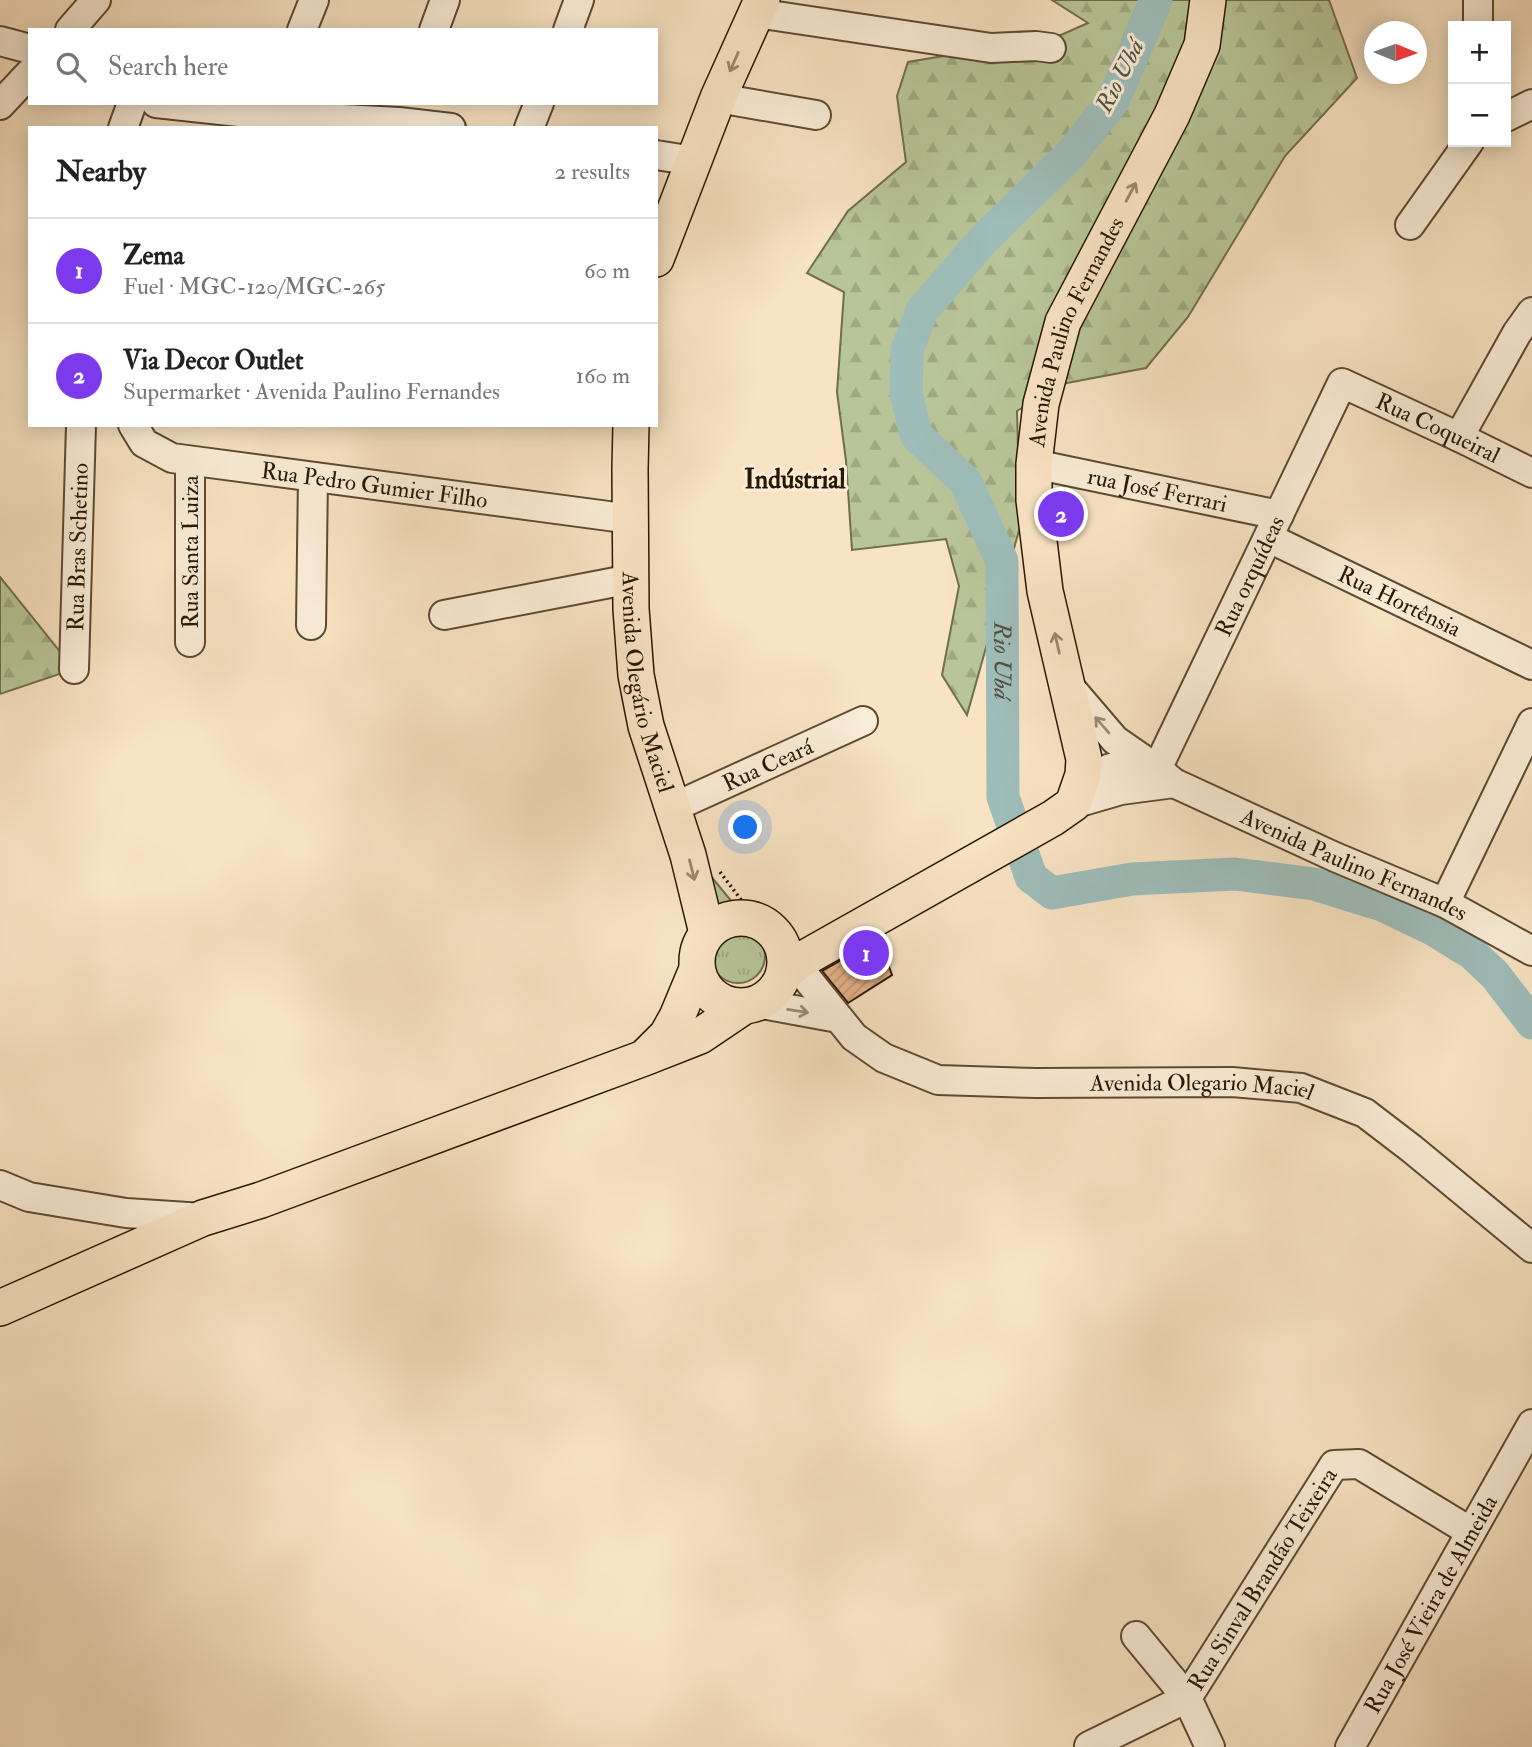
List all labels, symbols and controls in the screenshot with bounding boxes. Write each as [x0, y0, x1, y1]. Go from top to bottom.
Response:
north arrow [1364, 21, 1427, 84]
map controls [1448, 21, 1511, 147]
button: + [1448, 21, 1511, 84]
search box [28, 28, 658, 105]
water label: Rio Ubá [1088, 32, 1153, 119]
icon: search [52, 48, 90, 86]
text: Search here [108, 51, 228, 83]
one-way arrow [727, 51, 740, 73]
button: − [1448, 84, 1511, 147]
text: Nearby [56, 153, 146, 190]
text: 2 results [555, 157, 630, 186]
one-way arrow [1125, 182, 1138, 203]
street label: Avenida Paulino Fernandes [1021, 212, 1130, 449]
text: Zema [123, 240, 184, 272]
text: 1 [75, 256, 83, 285]
text: 60 m [584, 256, 630, 285]
text: Fuel · MGC-120/MGC-265 [123, 272, 385, 301]
text: Via Decor Outlet [123, 345, 303, 377]
text: 2 [73, 361, 85, 390]
text: 160 m [576, 361, 630, 390]
text: Supermarket · Avenida Paulino Fernandes [123, 377, 500, 406]
street label: Rua Coqueiral [1371, 386, 1505, 470]
street label: Rua Pedro Gumier Filho [259, 455, 489, 514]
street label: rua José Ferrari [1085, 461, 1230, 518]
street label: Rua Bras Schetino [61, 462, 94, 632]
district label: Indústrial [744, 464, 846, 496]
street label: Rua Santa Luiza [176, 475, 205, 629]
pin: 2 [1038, 488, 1084, 540]
street label: Rua orquídeas [1208, 511, 1291, 641]
street label: Rua Hortênsia [1333, 559, 1466, 643]
street label: Avenida Olegário Maciel [616, 571, 681, 796]
water label: Rio Ubá [987, 621, 1018, 703]
one-way arrow [1049, 632, 1063, 655]
one-way arrow [1094, 716, 1110, 734]
street label: Rua Ceará [718, 731, 818, 798]
street label: Avenida Paulino Fernandes [1235, 801, 1473, 927]
your location [728, 810, 762, 844]
one-way arrow [686, 858, 699, 881]
pin: 1 [843, 927, 889, 979]
one-way arrow [786, 1005, 809, 1018]
street label: Avenida Olegario Maciel [1089, 1067, 1319, 1106]
street label: Rua Sinval Brandão Teixeira [1181, 1461, 1344, 1696]
street label: Rua José Vieira de Almeida [1357, 1489, 1504, 1718]

